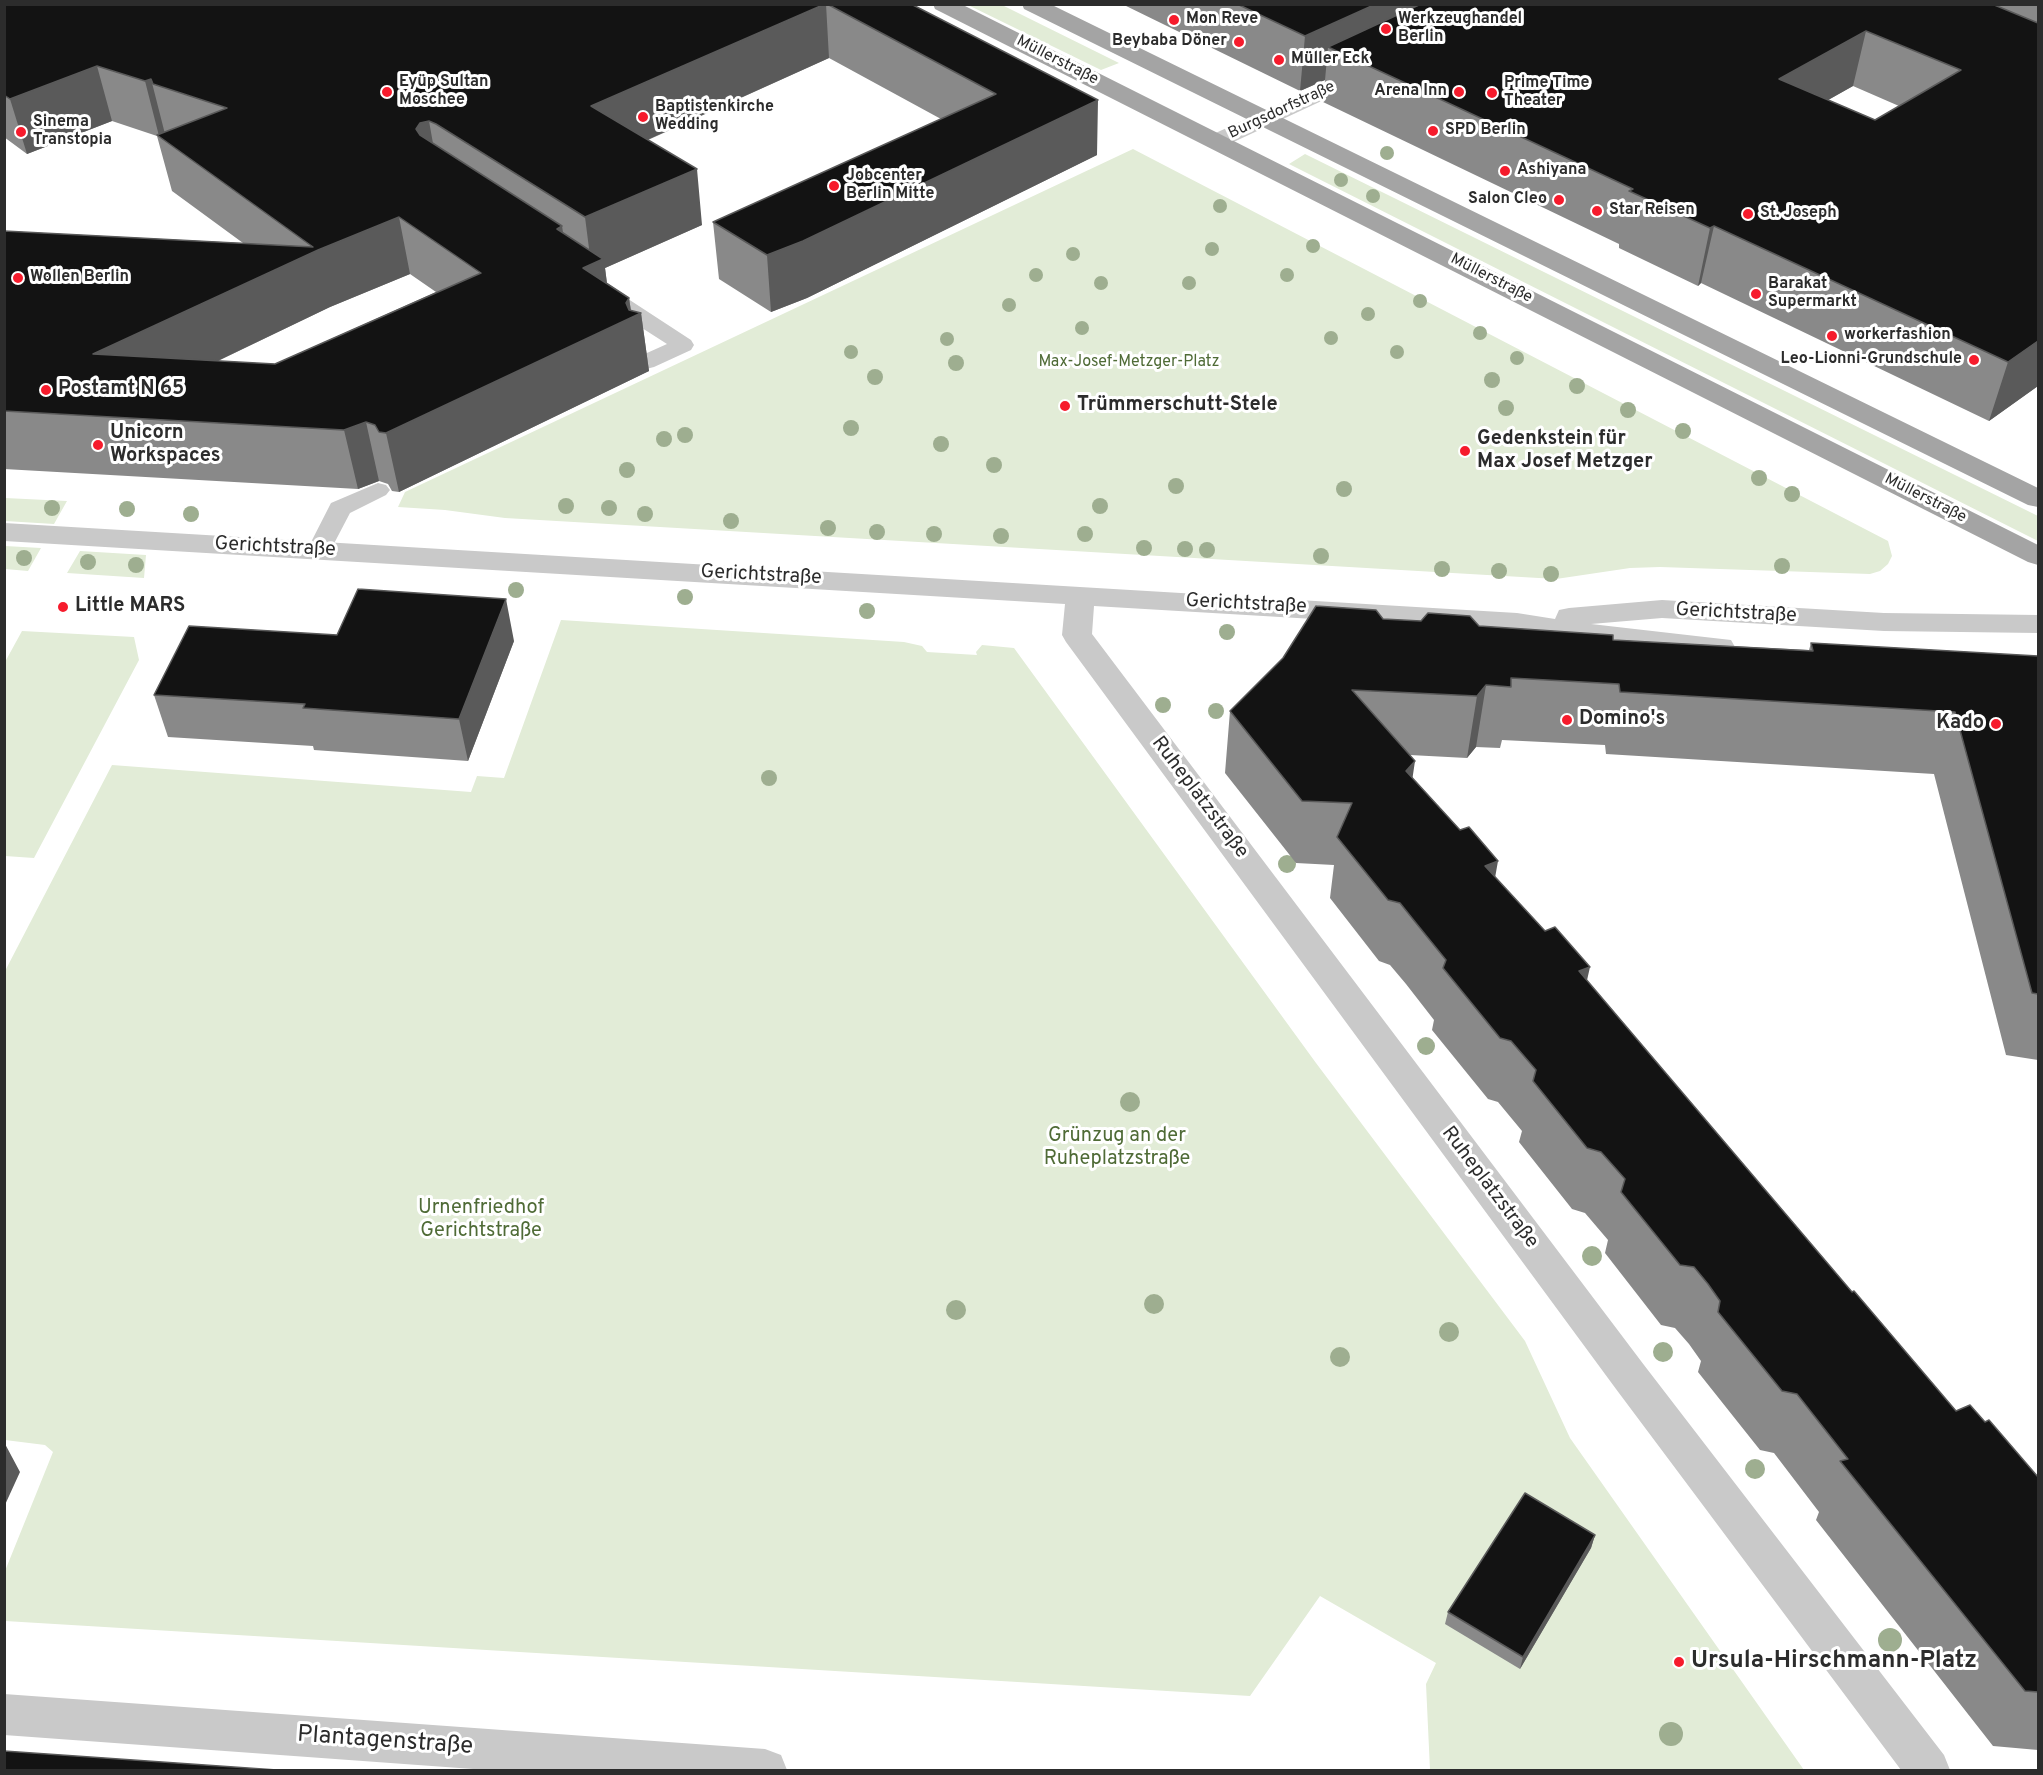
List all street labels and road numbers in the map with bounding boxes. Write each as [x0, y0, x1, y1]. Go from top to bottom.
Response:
street label: Müllerstraße [1013, 32, 1101, 90]
street label: Burgsdorfstraße [1226, 78, 1338, 144]
street label: Müllerstraße [1447, 250, 1535, 308]
street label: Müllerstraße [1881, 470, 1969, 528]
street label: Gerichtstraße [214, 533, 336, 563]
street label: Gerichtstraße [700, 561, 822, 591]
street label: Gerichtstraße [1185, 590, 1307, 620]
street label: Gerichtstraße [1675, 599, 1797, 629]
street label: Ruheplatzstraße [1145, 732, 1253, 864]
street label: Ruheplatzstraße [1435, 1122, 1543, 1254]
street label: Plantagenstraße [296, 1721, 474, 1763]

